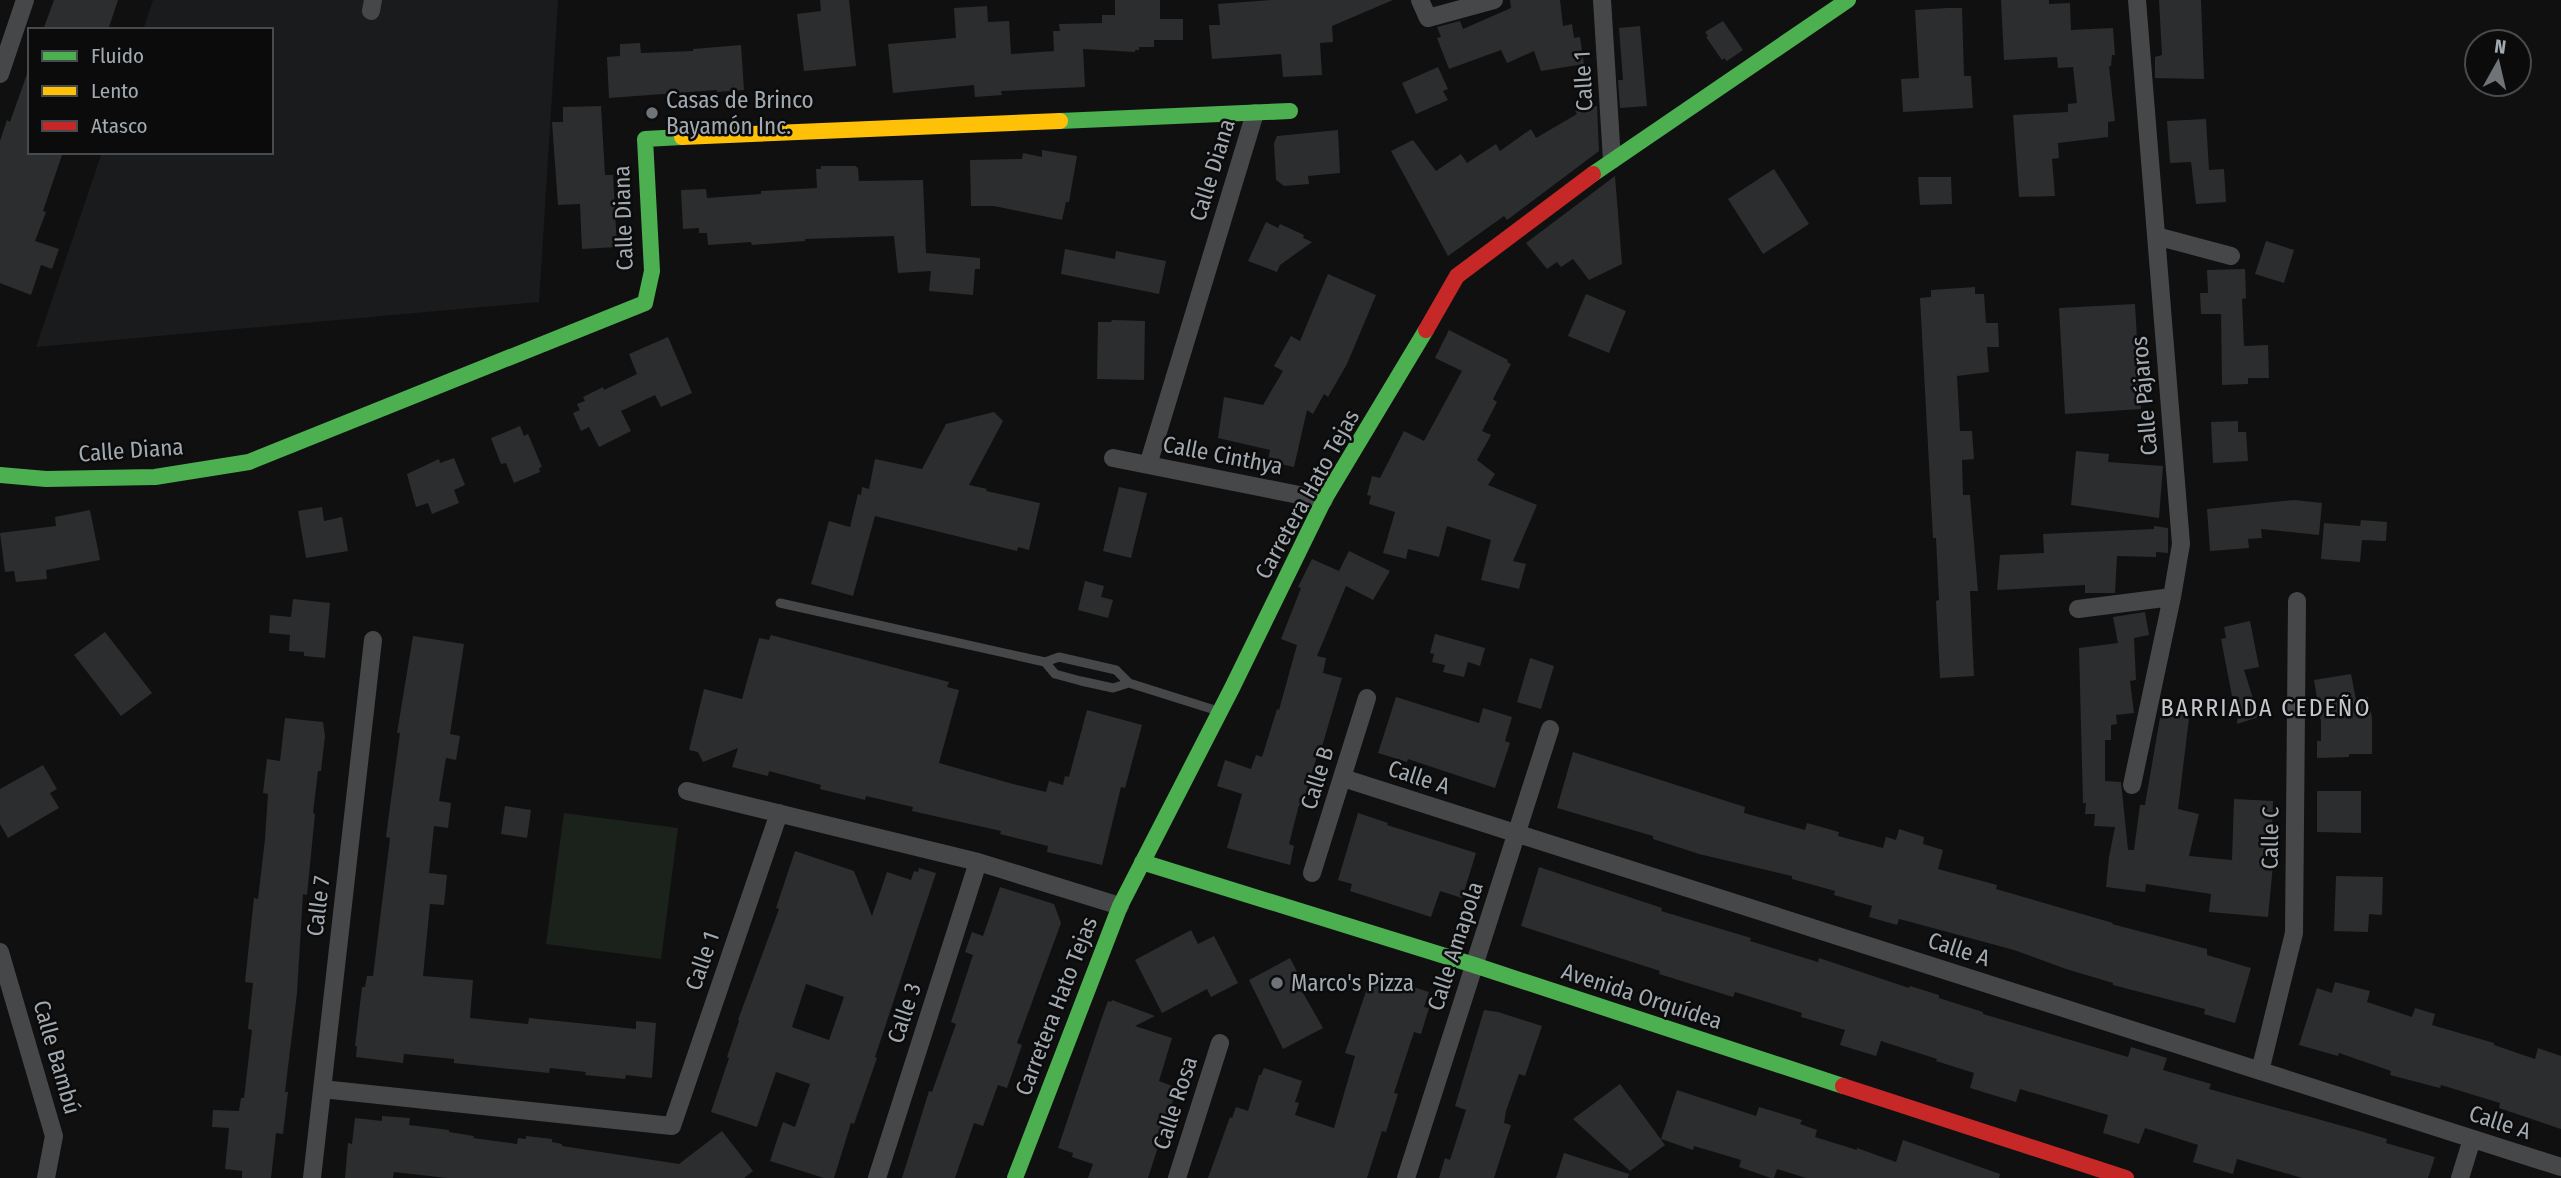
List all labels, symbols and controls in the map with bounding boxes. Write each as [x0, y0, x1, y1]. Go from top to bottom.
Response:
legend [28, 28, 273, 154]
north arrow [2463, 28, 2533, 98]
text: N [2493, 34, 2508, 59]
text: Fluido [91, 43, 144, 69]
street label: Calle 1 [1567, 50, 1599, 112]
text: Lento [91, 78, 139, 104]
place label: Casas de Brinco Bayamón Inc. [666, 86, 814, 140]
marker: Casas de Brinco Bayamón Inc. [644, 105, 660, 121]
text: Atasco [91, 113, 148, 139]
street label: Calle Diana [1183, 116, 1241, 224]
street label: Calle Diana [607, 165, 639, 271]
street label: Calle Pájaros [2125, 335, 2163, 457]
street label: Carretera Hato Tejas [1249, 404, 1365, 584]
street label: Calle Cinthya [1161, 430, 1285, 480]
street label: Calle Diana [78, 432, 184, 468]
district label: BARRIADA CEDEÑO [2161, 694, 2371, 722]
street label: Calle B [1294, 743, 1340, 813]
street label: Calle A [1385, 754, 1453, 800]
street label: Calle C [2255, 806, 2285, 870]
street label: Calle 7 [300, 874, 336, 938]
street label: Calle Amapola [1421, 878, 1489, 1014]
street label: Carretera Hato Tejas [1009, 912, 1103, 1099]
street label: Calle A [1925, 926, 1993, 972]
street label: Calle 1 [679, 928, 725, 994]
street label: Avenida Orquídea [1558, 957, 1726, 1035]
place label: Marco's Pizza [1291, 969, 1414, 997]
marker: Marco's Pizza [1269, 975, 1285, 991]
street label: Calle 3 [881, 979, 927, 1047]
street label: Calle Bambú [27, 997, 87, 1117]
street label: Calle Rosa [1147, 1053, 1203, 1153]
street label: Calle A [2466, 1099, 2534, 1145]

